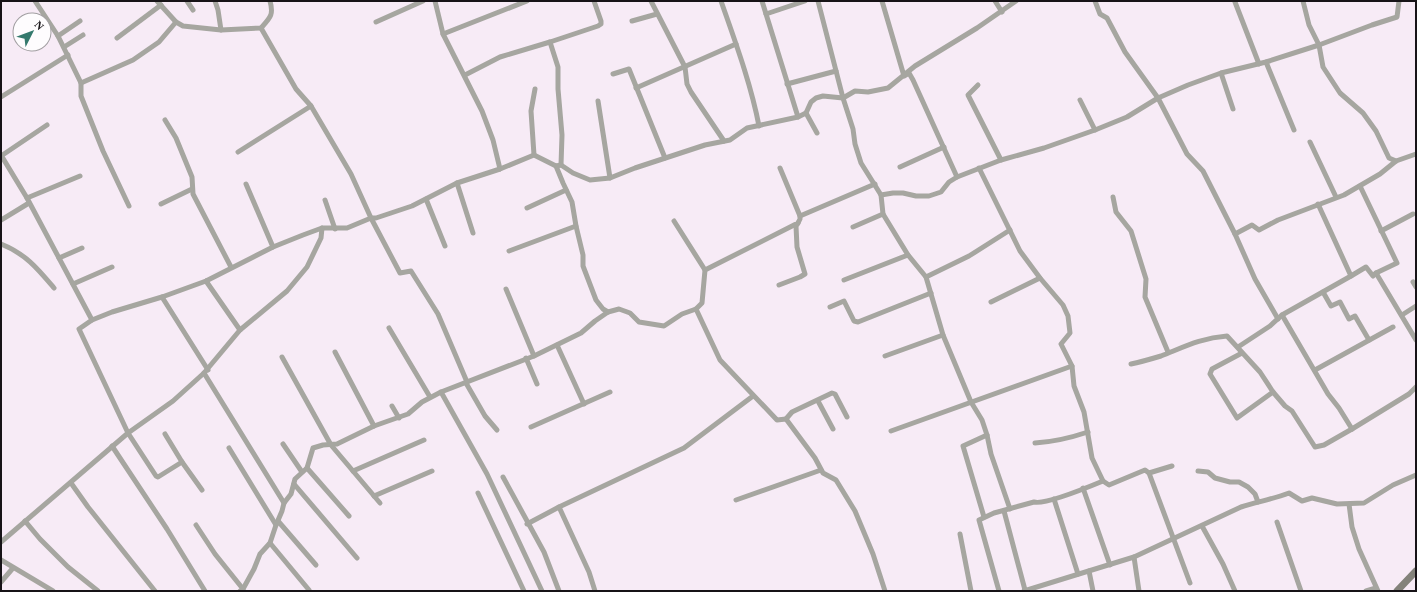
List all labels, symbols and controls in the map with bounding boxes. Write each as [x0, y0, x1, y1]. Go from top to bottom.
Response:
north arrow [12, 12, 52, 52]
text: N [32, 18, 47, 32]

